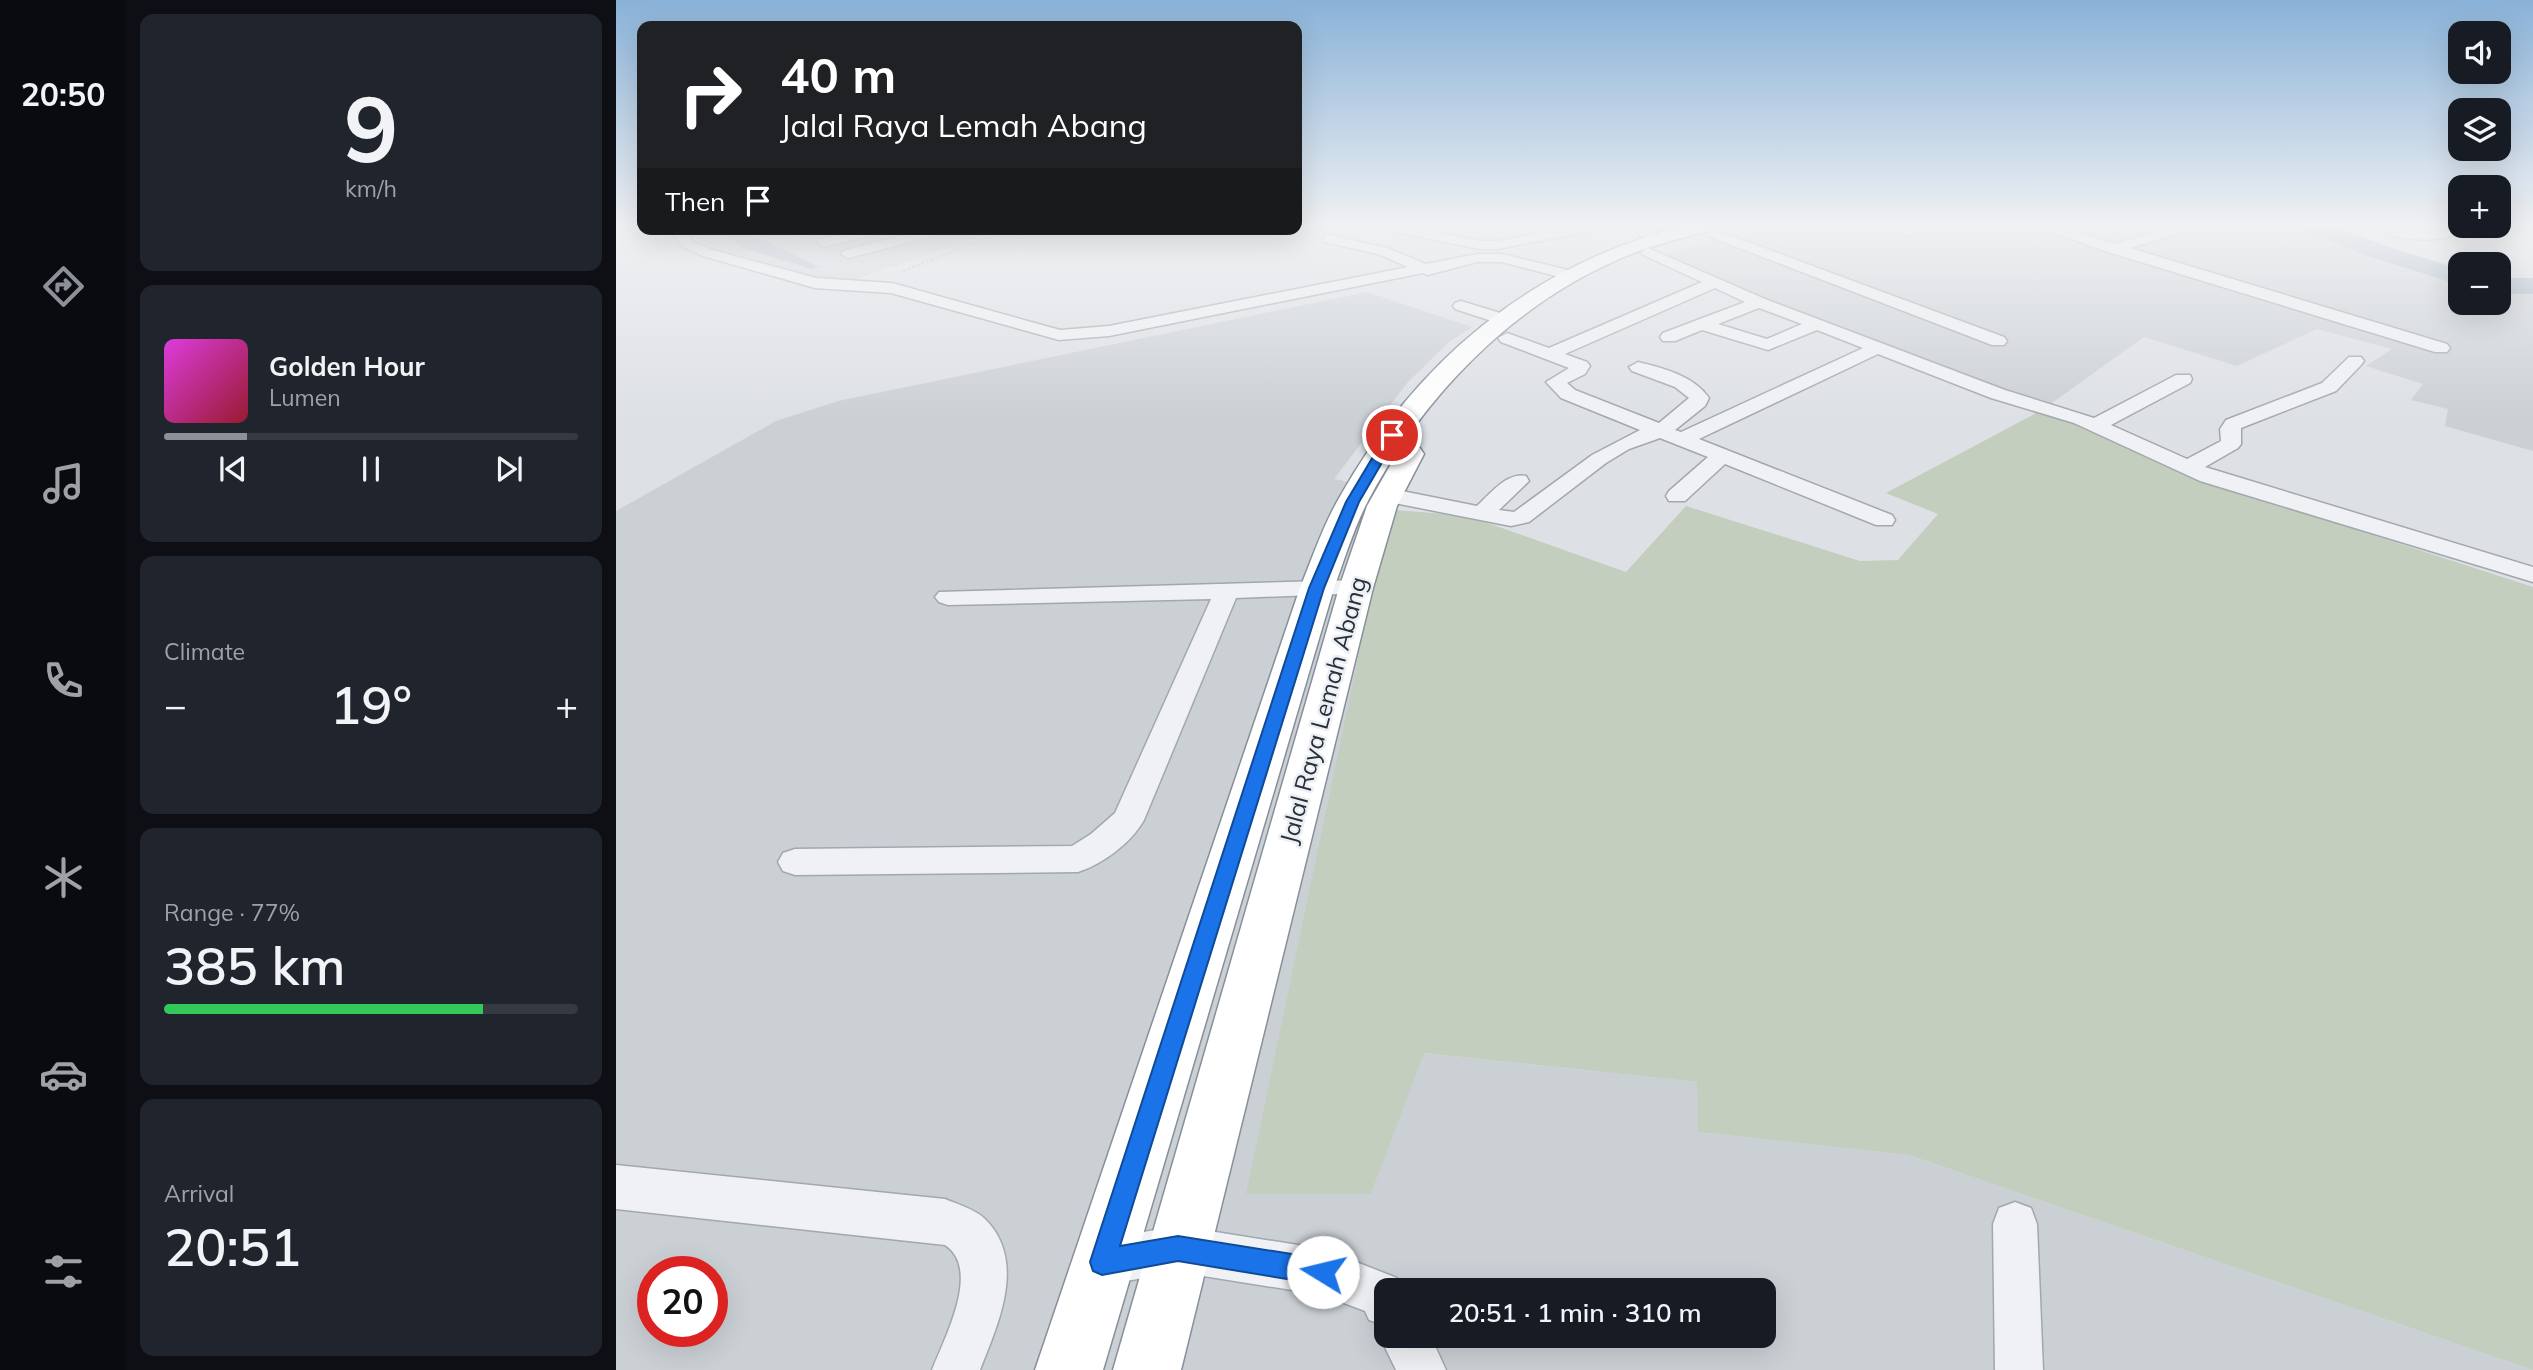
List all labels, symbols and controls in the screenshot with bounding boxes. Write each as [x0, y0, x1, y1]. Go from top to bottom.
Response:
map controls [2448, 21, 2511, 315]
button: sound [2448, 21, 2511, 84]
text: 40 m [780, 44, 896, 105]
icon: right [665, 49, 756, 140]
text: 9 [344, 71, 398, 185]
text: 20:50 [21, 74, 105, 114]
button: layers [2448, 98, 2511, 161]
text: Jalal Raya Lemah Abang [780, 105, 1147, 145]
text: km/h [345, 174, 397, 203]
button: + [2448, 175, 2511, 238]
icon: arrive [739, 182, 777, 220]
text: Then [665, 185, 725, 218]
button: − [2448, 252, 2511, 315]
icon: directions [39, 262, 88, 311]
text: Golden Hour [269, 350, 425, 383]
text: Lumen [269, 383, 341, 412]
pin [1362, 405, 1422, 465]
icon: arrive [1373, 416, 1411, 454]
icon: previous [214, 450, 252, 488]
icon: pause [352, 450, 390, 488]
icon: next [490, 450, 528, 488]
icon: music [39, 459, 88, 508]
street label: Jalal Raya Lemah Abang [1273, 573, 1373, 847]
text: Climate [164, 637, 245, 666]
icon: phone [39, 656, 88, 705]
text: 19° [330, 672, 412, 737]
text: − [164, 681, 187, 729]
text: + [555, 681, 578, 729]
icon: climate [39, 853, 88, 902]
text: Range · 77% [164, 898, 300, 927]
text: 385 km [164, 933, 345, 998]
icon: car [39, 1050, 88, 1099]
text: Arrival [164, 1179, 234, 1208]
text: 20:51 [164, 1214, 301, 1279]
position arrow [1286, 1235, 1360, 1309]
icon: filters [39, 1247, 88, 1296]
speed limit sign: 20 [637, 1256, 728, 1347]
text: 20:51 · 1 min · 310 m [1448, 1296, 1702, 1329]

